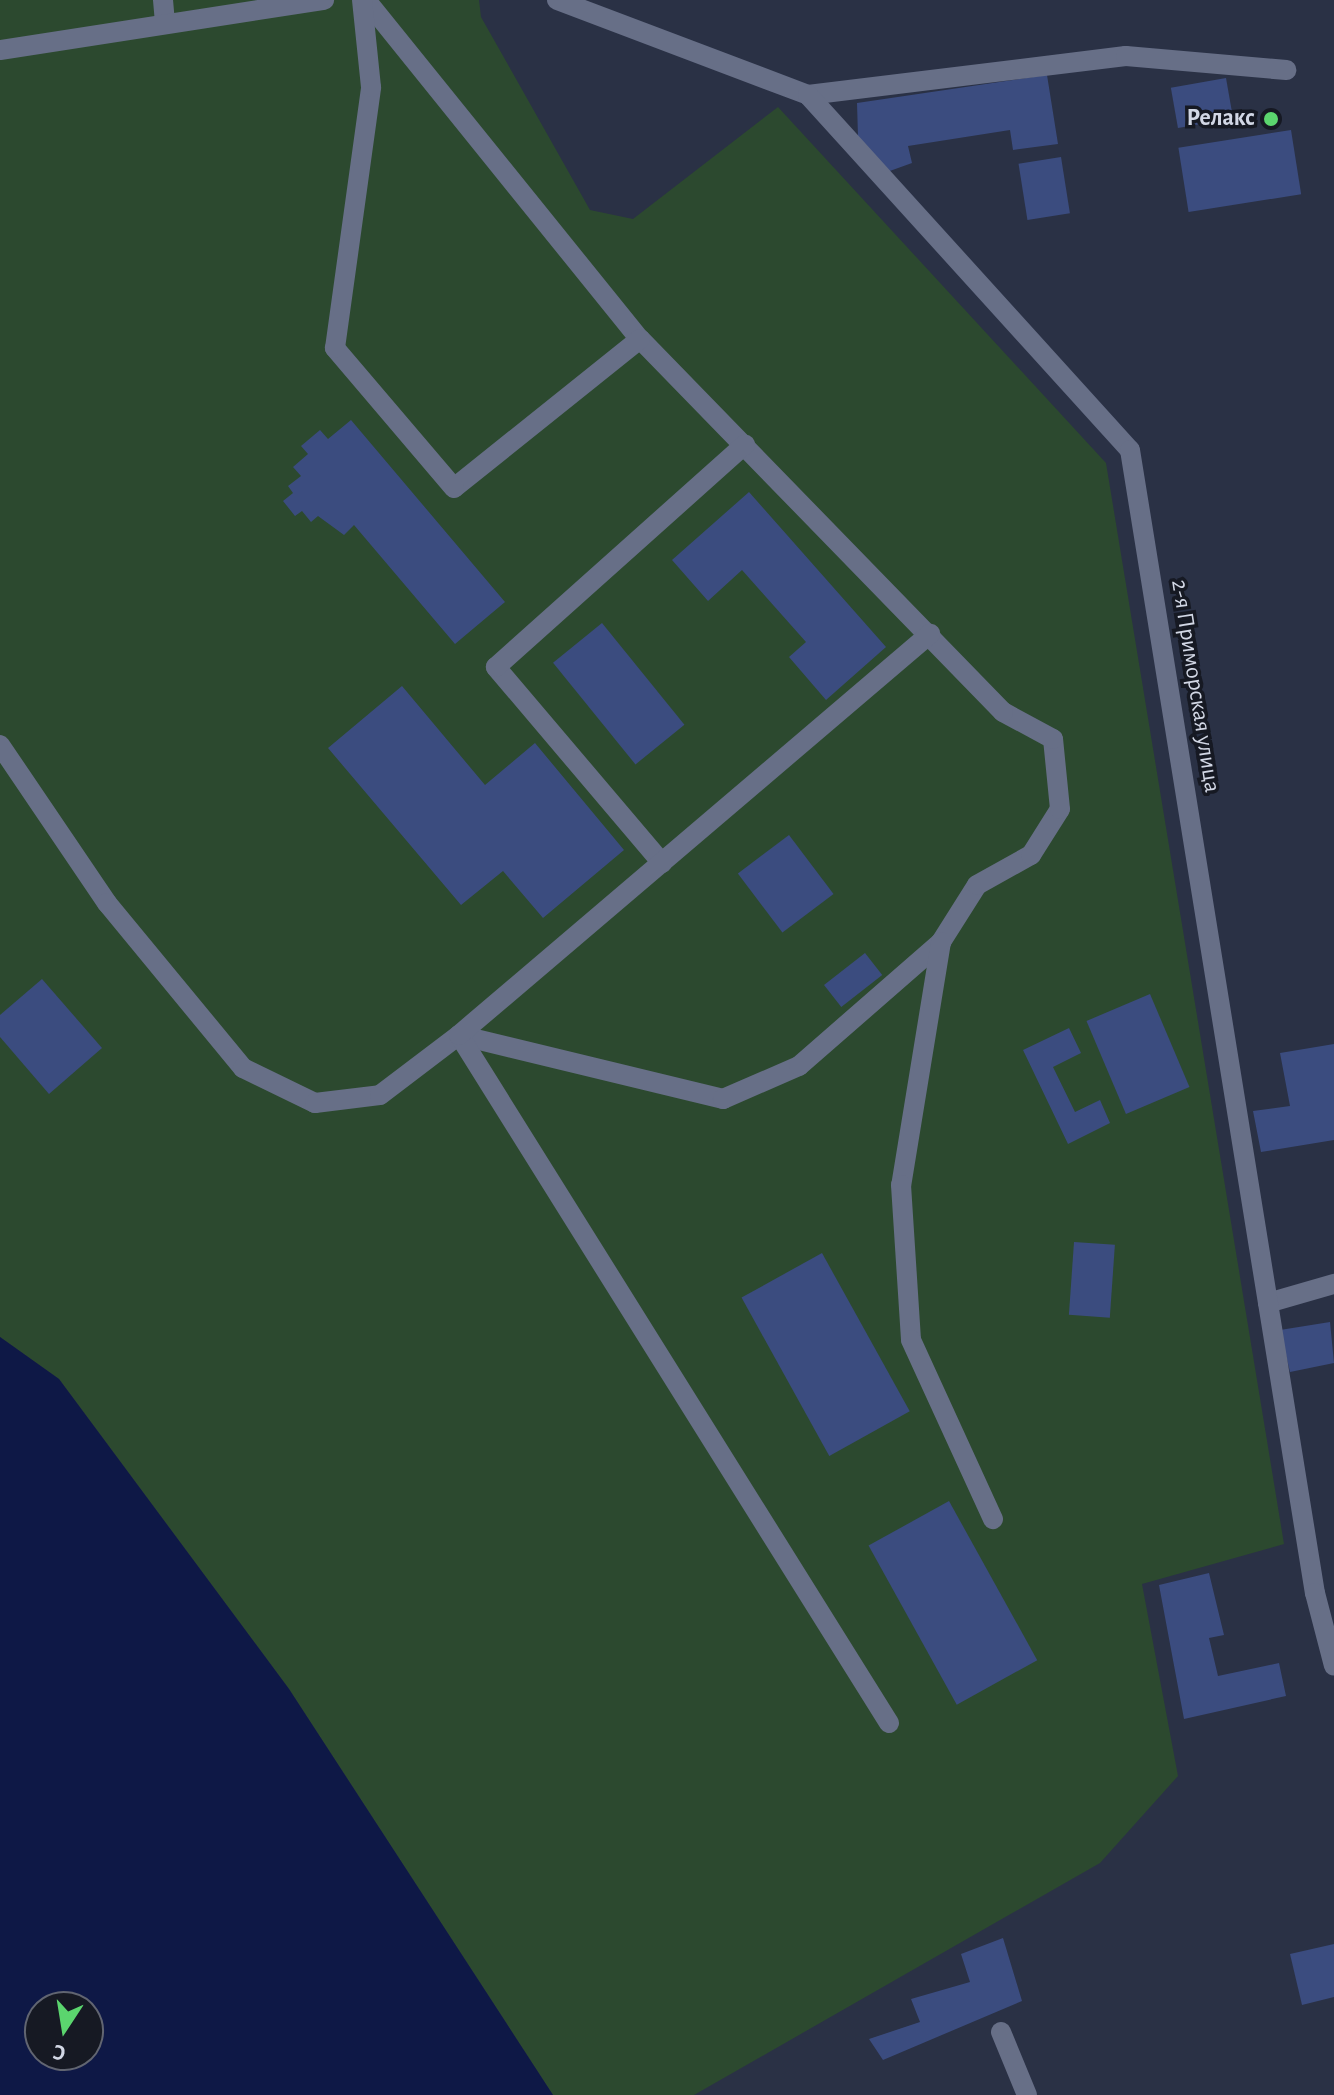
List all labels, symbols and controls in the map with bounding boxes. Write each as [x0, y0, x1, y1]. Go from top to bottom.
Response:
place label: Релакс [1187, 105, 1255, 133]
marker: Релакс [1262, 110, 1280, 128]
street label: 2-я Приморская улица [1164, 578, 1226, 794]
north arrow [24, 1991, 104, 2071]
text: С [51, 2040, 68, 2065]

